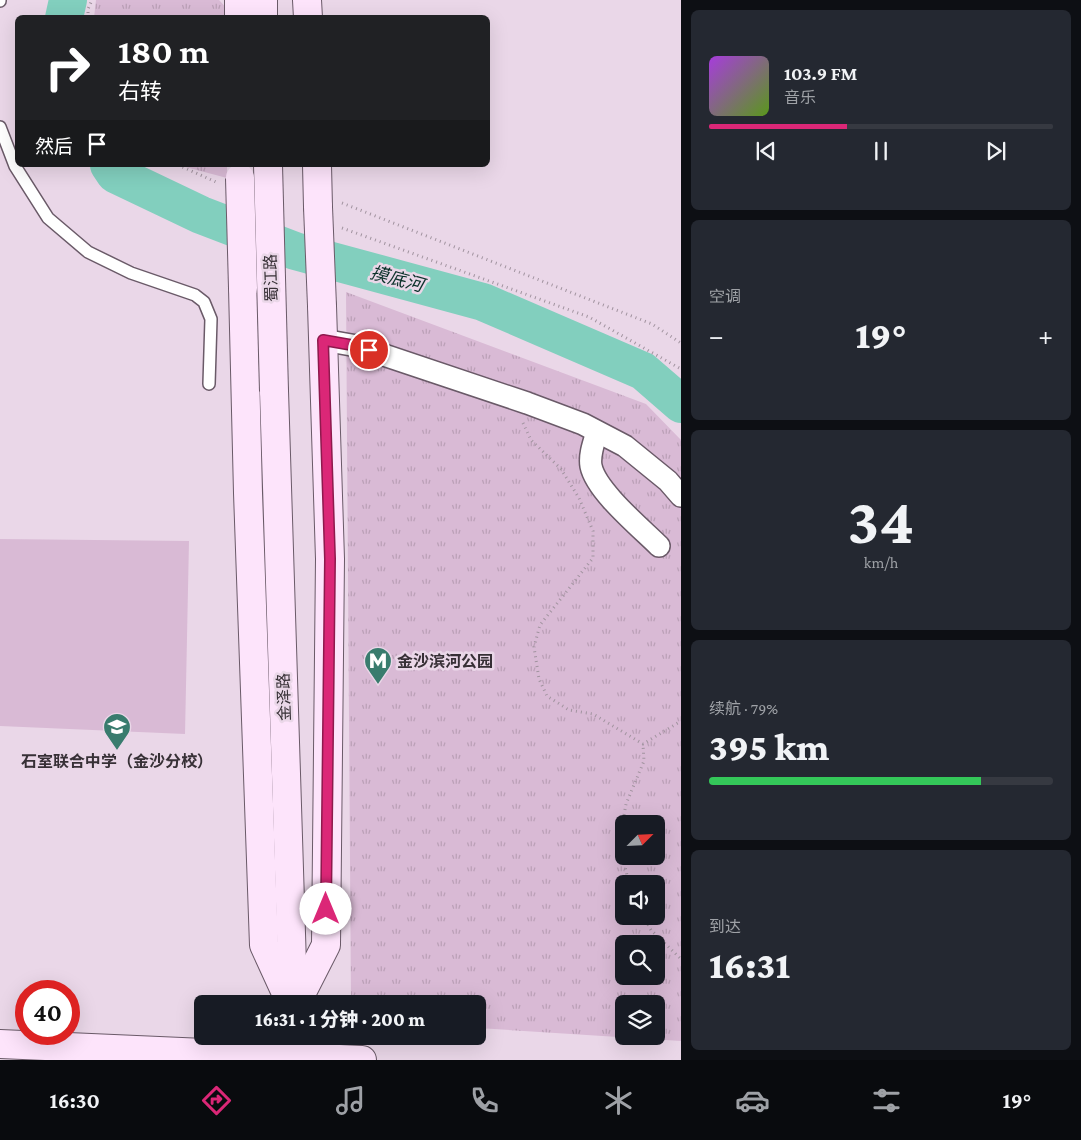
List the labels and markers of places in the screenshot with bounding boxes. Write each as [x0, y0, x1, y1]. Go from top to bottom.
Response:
pin [348, 329, 390, 371]
metro station icon: 金沙滨河公园 [363, 646, 393, 685]
place label: 金沙滨河公园 [397, 652, 493, 670]
school or university icon: 石室联合中学（金沙分校） [102, 712, 132, 751]
place label: 石室联合中学（金沙分校） [21, 752, 213, 770]

